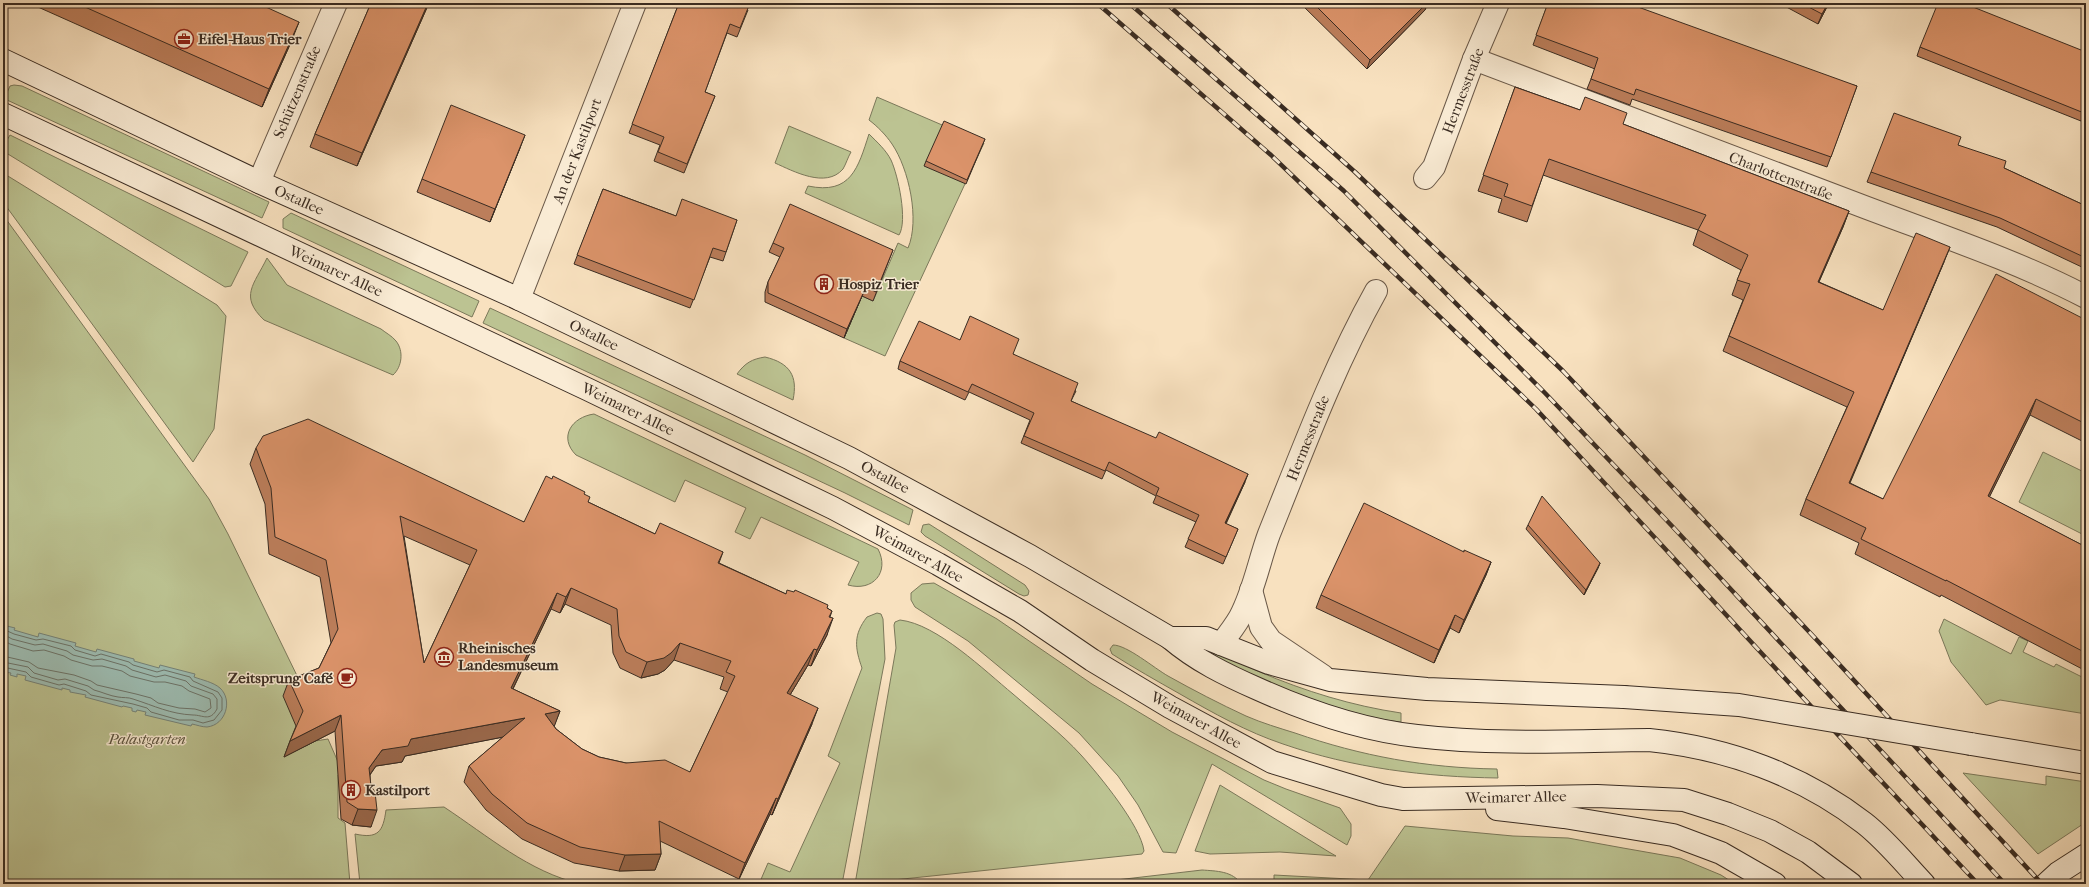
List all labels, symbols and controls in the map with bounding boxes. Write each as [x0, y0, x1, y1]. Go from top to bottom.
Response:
office icon: Eifel-Haus Trier [173, 28, 195, 50]
place label: Eifel-Haus Trier [198, 30, 302, 48]
street label: Schützenstraße [269, 42, 325, 141]
street label: Hermesstraße [1438, 45, 1488, 137]
street label: An der Kastilport [548, 95, 606, 207]
street label: Charlottenstraße [1726, 148, 1836, 204]
street label: Ostallee [271, 181, 327, 219]
street label: Weimarer Allee [285, 241, 386, 301]
building icon: Hospiz Trier [813, 273, 835, 295]
place label: Hospiz Trier [838, 275, 919, 293]
street label: Ostallee [566, 315, 622, 355]
street label: Weimarer Allee [578, 378, 678, 439]
street label: Hermesstraße [1283, 392, 1334, 483]
street label: Ostallee [857, 457, 913, 498]
street label: Weimarer Allee [869, 521, 967, 587]
place label: Rheinisches Landesmuseum [458, 639, 559, 674]
museum icon: Rheinisches Landesmuseum [433, 646, 455, 668]
cafe icon: Zeitsprung Café [336, 667, 358, 689]
place label: Zeitsprung Café [228, 669, 334, 687]
street label: Weimarer Allee [1147, 687, 1245, 753]
park label: Palastgarten [107, 730, 186, 748]
building icon: Kastilport [340, 779, 362, 801]
place label: Kastilport [365, 781, 431, 799]
street label: Weimarer Allee [1464, 787, 1567, 807]

